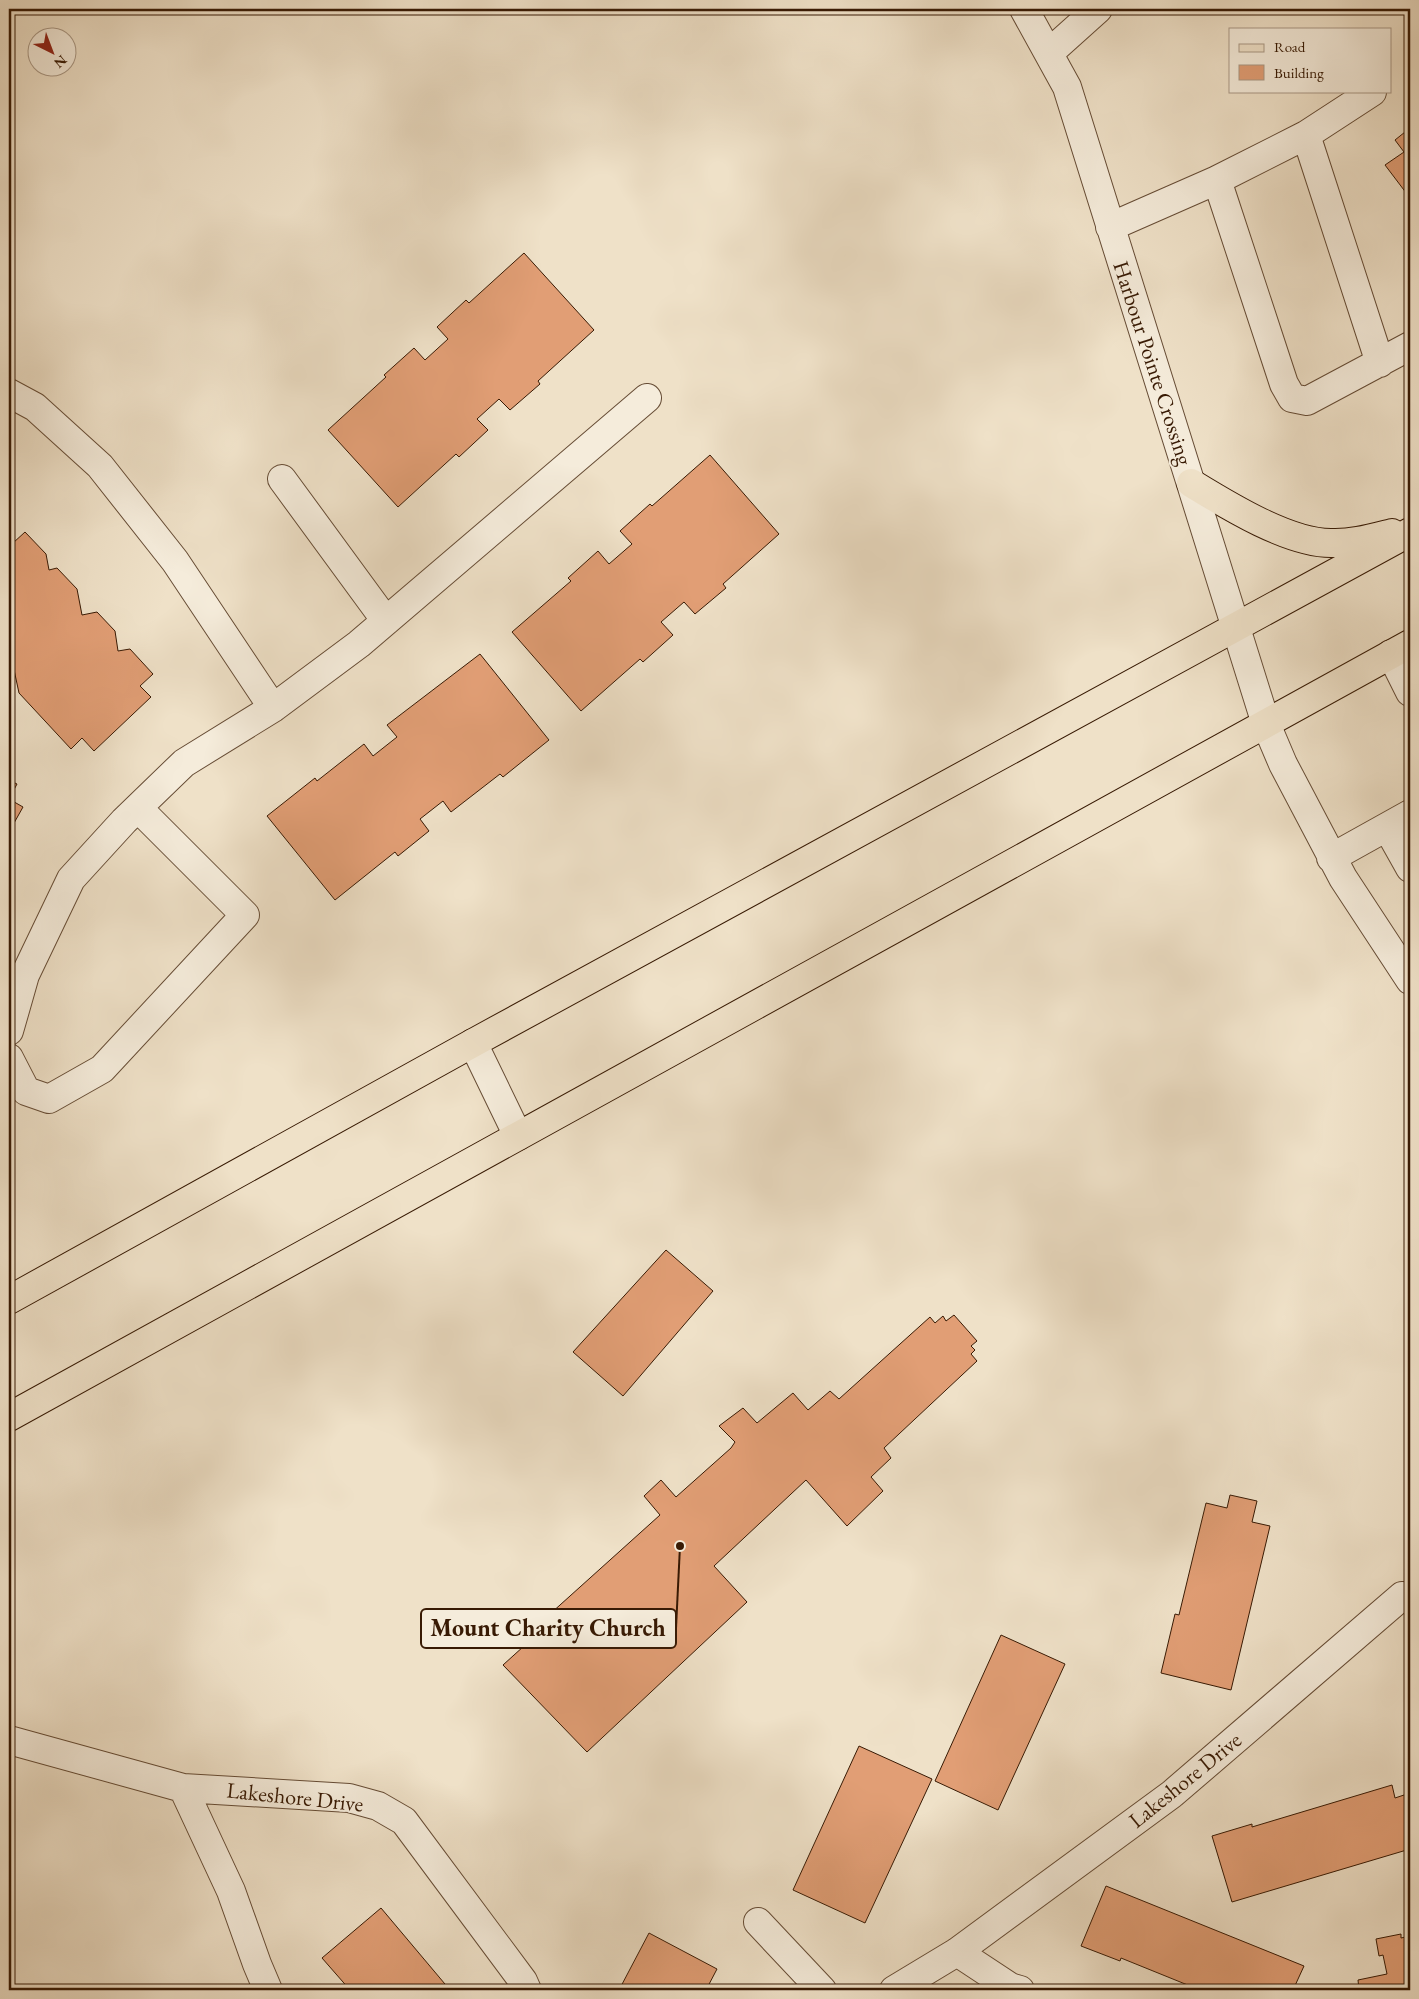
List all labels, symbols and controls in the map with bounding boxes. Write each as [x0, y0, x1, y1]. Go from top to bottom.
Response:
north arrow [28, 28, 78, 78]
legend [1229, 28, 1392, 92]
text: Road [1274, 37, 1306, 56]
text: N [50, 51, 71, 73]
text: Building [1274, 63, 1324, 82]
street label: Harbour Pointe Crossing [1106, 257, 1200, 469]
callout: Mount Charity Church [421, 1609, 676, 1648]
text: Mount Charity Church [430, 1612, 666, 1644]
street label: Lakeshore Drive [1123, 1725, 1248, 1834]
street label: Lakeshore Drive [225, 1775, 365, 1819]

